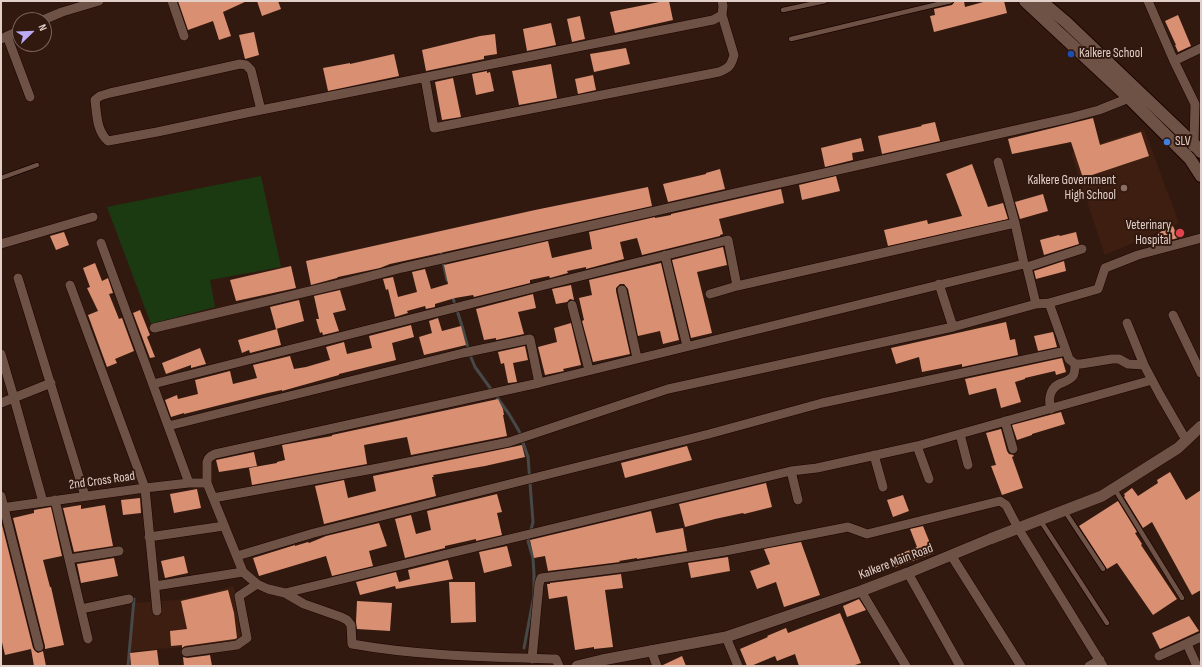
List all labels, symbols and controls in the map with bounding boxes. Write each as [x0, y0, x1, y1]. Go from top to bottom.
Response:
north arrow [12, 12, 52, 52]
text: N [35, 22, 50, 33]
place label: Kalkere School [1079, 46, 1143, 62]
marker: Kalkere School [1066, 49, 1076, 59]
place label: SLV [1175, 134, 1191, 150]
marker: SLV [1162, 137, 1172, 147]
place label: Kalkere Government High School [1028, 173, 1116, 204]
marker: Kalkere Government High School [1119, 183, 1129, 193]
place label: Veterinary Hospital [1126, 218, 1171, 249]
marker: Veterinary Hospital [1174, 227, 1186, 239]
street label: 2nd Cross Road [68, 469, 136, 493]
street label: Kalkere Main Road [857, 541, 935, 583]

